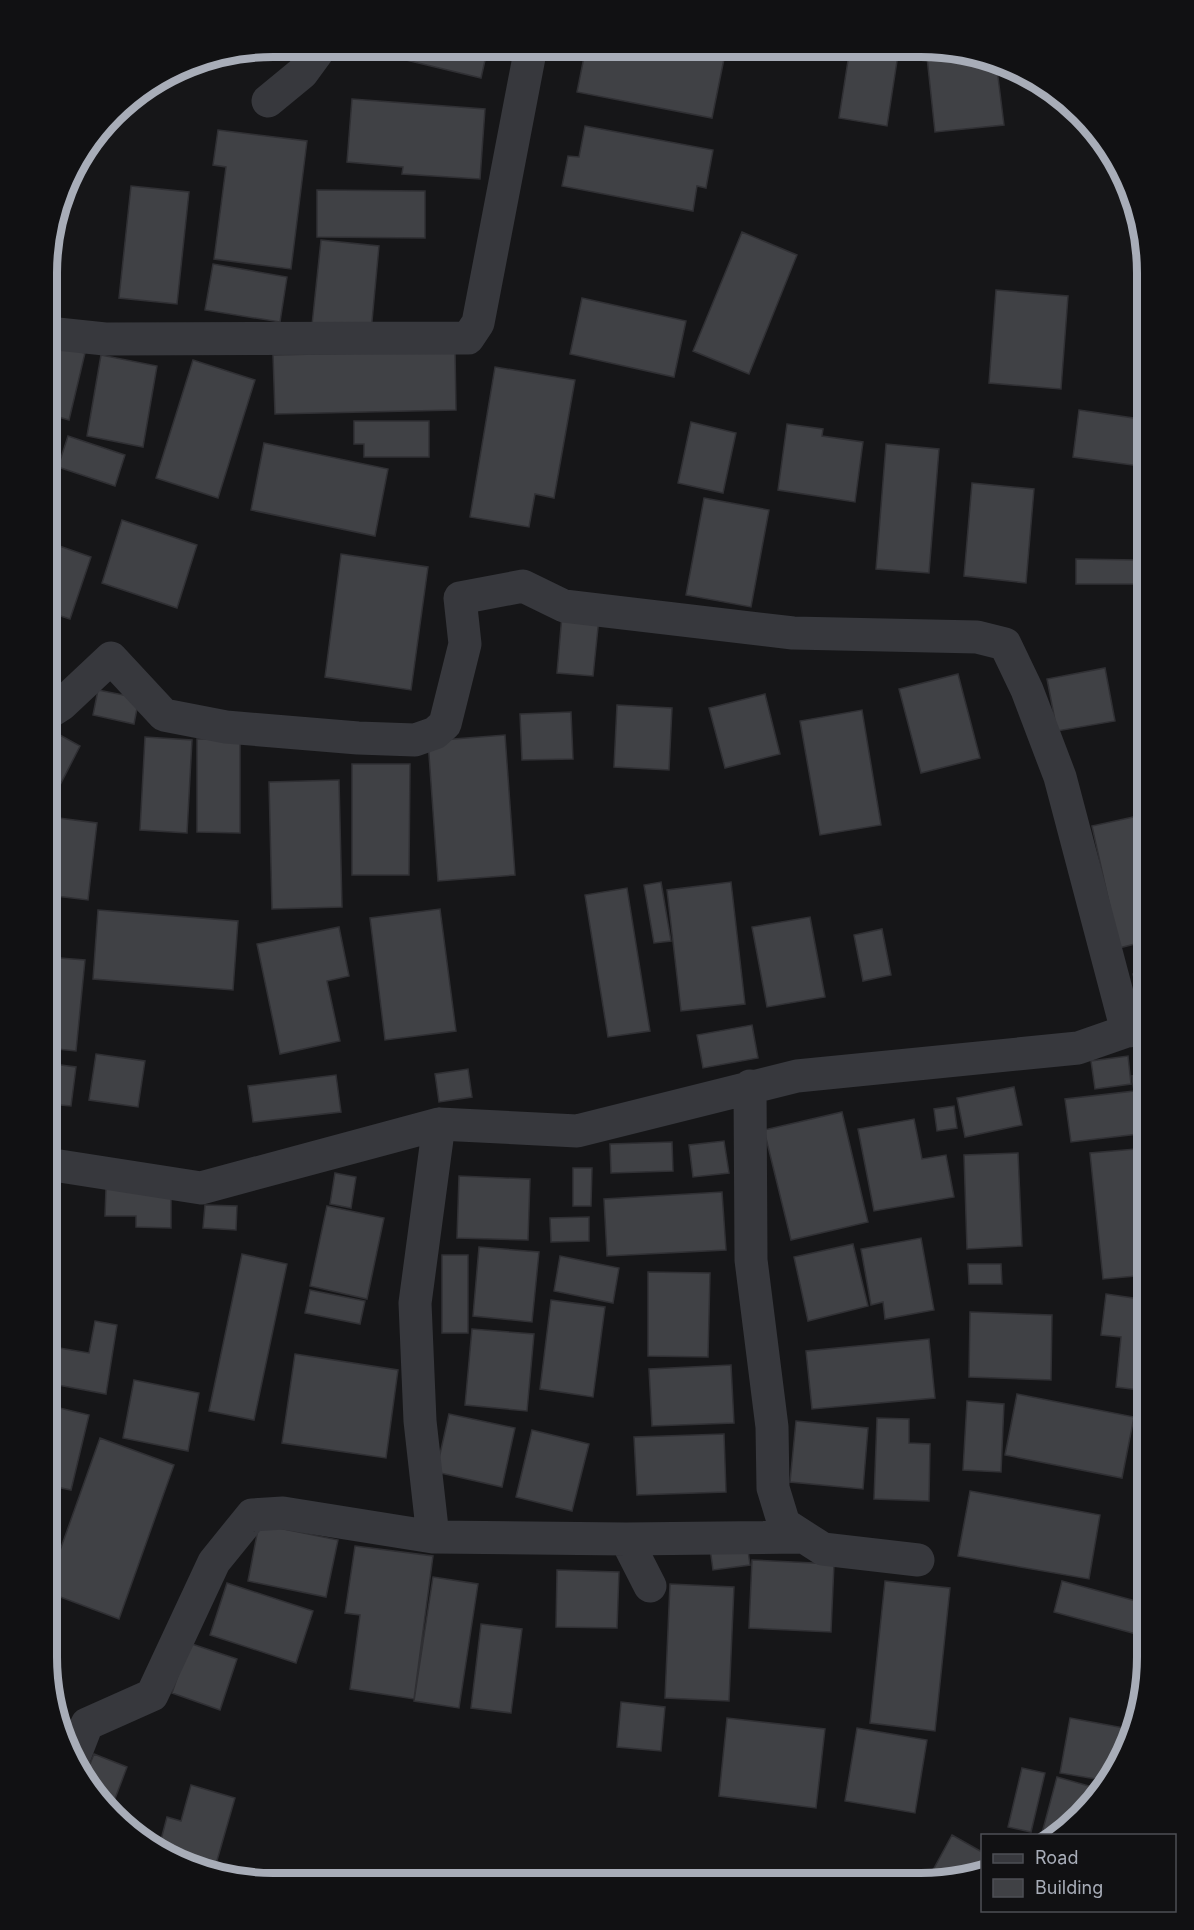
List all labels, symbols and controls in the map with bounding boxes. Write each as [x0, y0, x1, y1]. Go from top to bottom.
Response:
legend [981, 1834, 1176, 1912]
text: Road [1035, 1847, 1078, 1868]
text: Building [1035, 1877, 1103, 1898]

